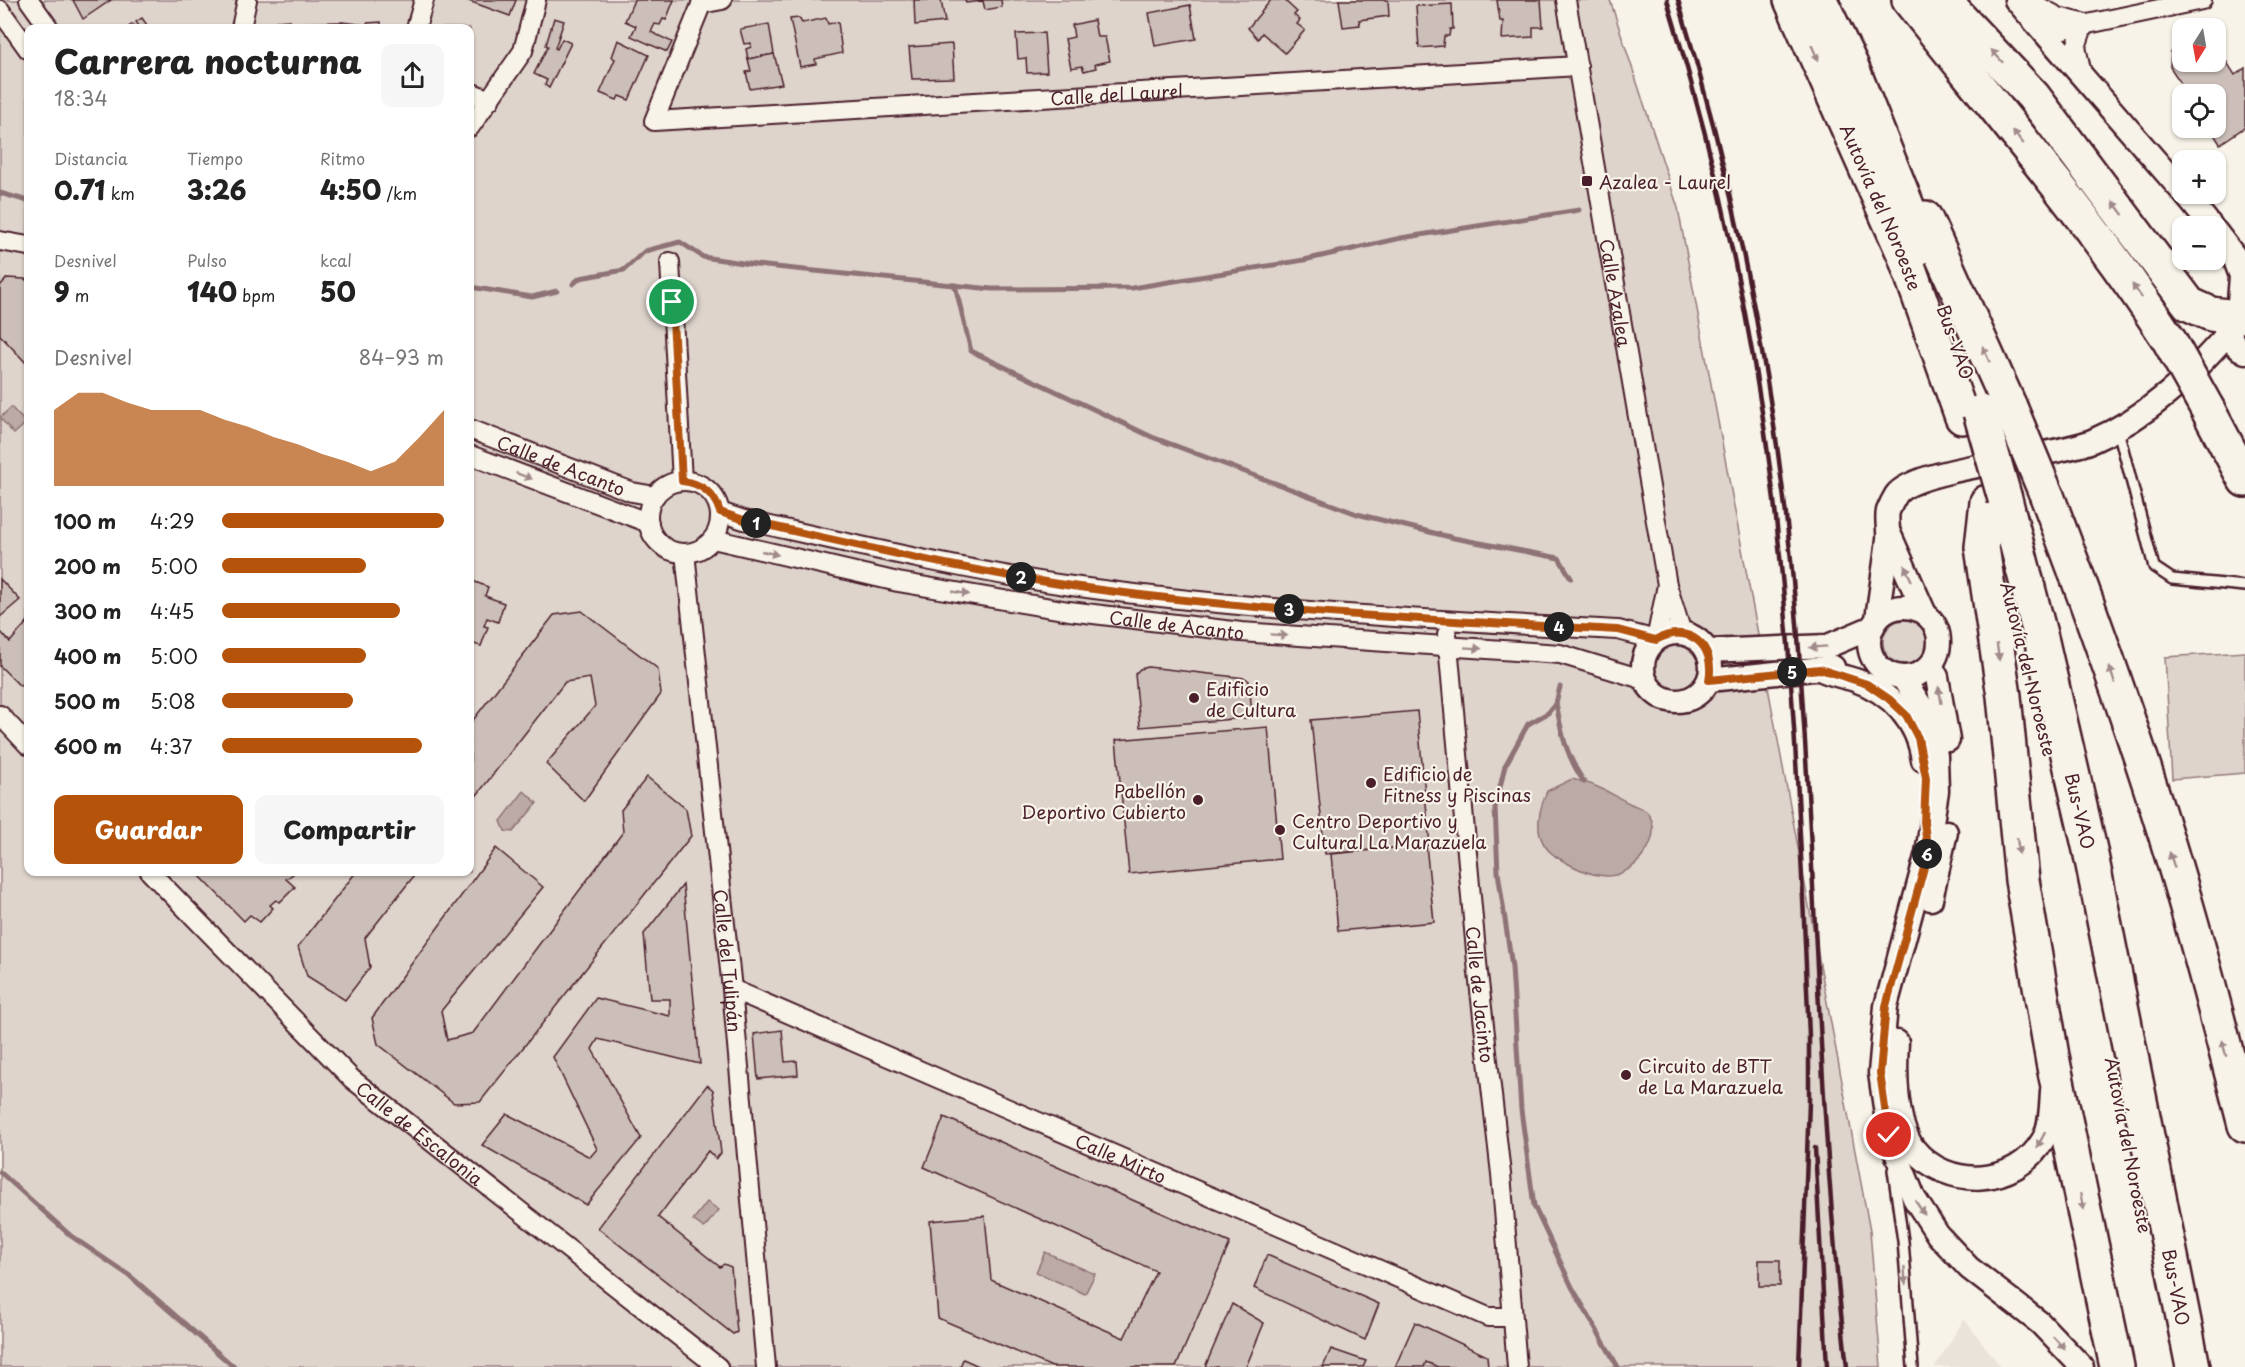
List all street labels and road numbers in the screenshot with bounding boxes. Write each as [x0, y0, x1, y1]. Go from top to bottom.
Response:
street label: Calle del Laurel [1049, 76, 1184, 111]
street label: Autovía del Noroeste [1834, 119, 1929, 294]
street label: Calle Azalea [1594, 237, 1639, 349]
street label: Bus-VAO [1931, 301, 1981, 383]
street label: Calle de Acanto [493, 427, 629, 502]
street label: Autovía del Noroeste [1994, 579, 2064, 759]
street label: Calle de Acanto [1108, 603, 1246, 646]
street label: Bus-VAO [2059, 770, 2103, 852]
street label: Calle del Tulipán [708, 888, 749, 1033]
street label: Calle de Jacinto [1460, 925, 1502, 1064]
street label: Autovía del Noroeste [2099, 1055, 2159, 1235]
street label: Calle de Escalonia [351, 1074, 490, 1191]
street label: Calle Mirto [1071, 1126, 1171, 1189]
street label: Bus-VAO [2156, 1247, 2198, 1328]

